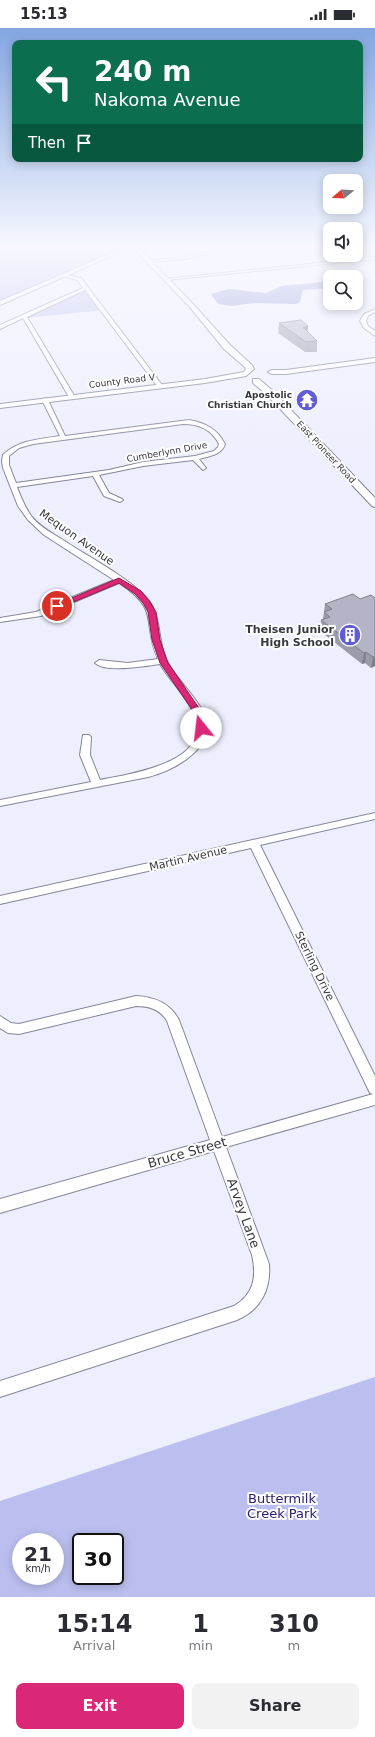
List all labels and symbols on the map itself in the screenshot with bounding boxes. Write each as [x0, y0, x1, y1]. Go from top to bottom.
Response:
north arrow [323, 174, 363, 214]
street label: County Road V [88, 372, 156, 390]
temple icon: Apostolic Christian Church [294, 387, 320, 413]
place label: Apostolic Christian Church [208, 390, 292, 410]
street label: East Pioneer Road [295, 419, 357, 485]
street label: Cumberlynn Drive [126, 440, 209, 464]
street label: Mequon Avenue [37, 507, 117, 568]
pin [40, 589, 74, 623]
building icon: Theisen Junior High School [337, 622, 363, 648]
place label: Theisen Junior High School [245, 623, 335, 649]
position arrow [180, 707, 222, 749]
street label: Martin Avenue [148, 843, 229, 874]
street label: Sterling Drive [292, 929, 337, 1003]
street label: Bruce Street [146, 1134, 228, 1171]
street label: Arvey Lane [224, 1176, 263, 1250]
park label: Buttermilk Creek Park [247, 1491, 317, 1521]
speed limit sign: 30 [72, 1533, 124, 1585]

